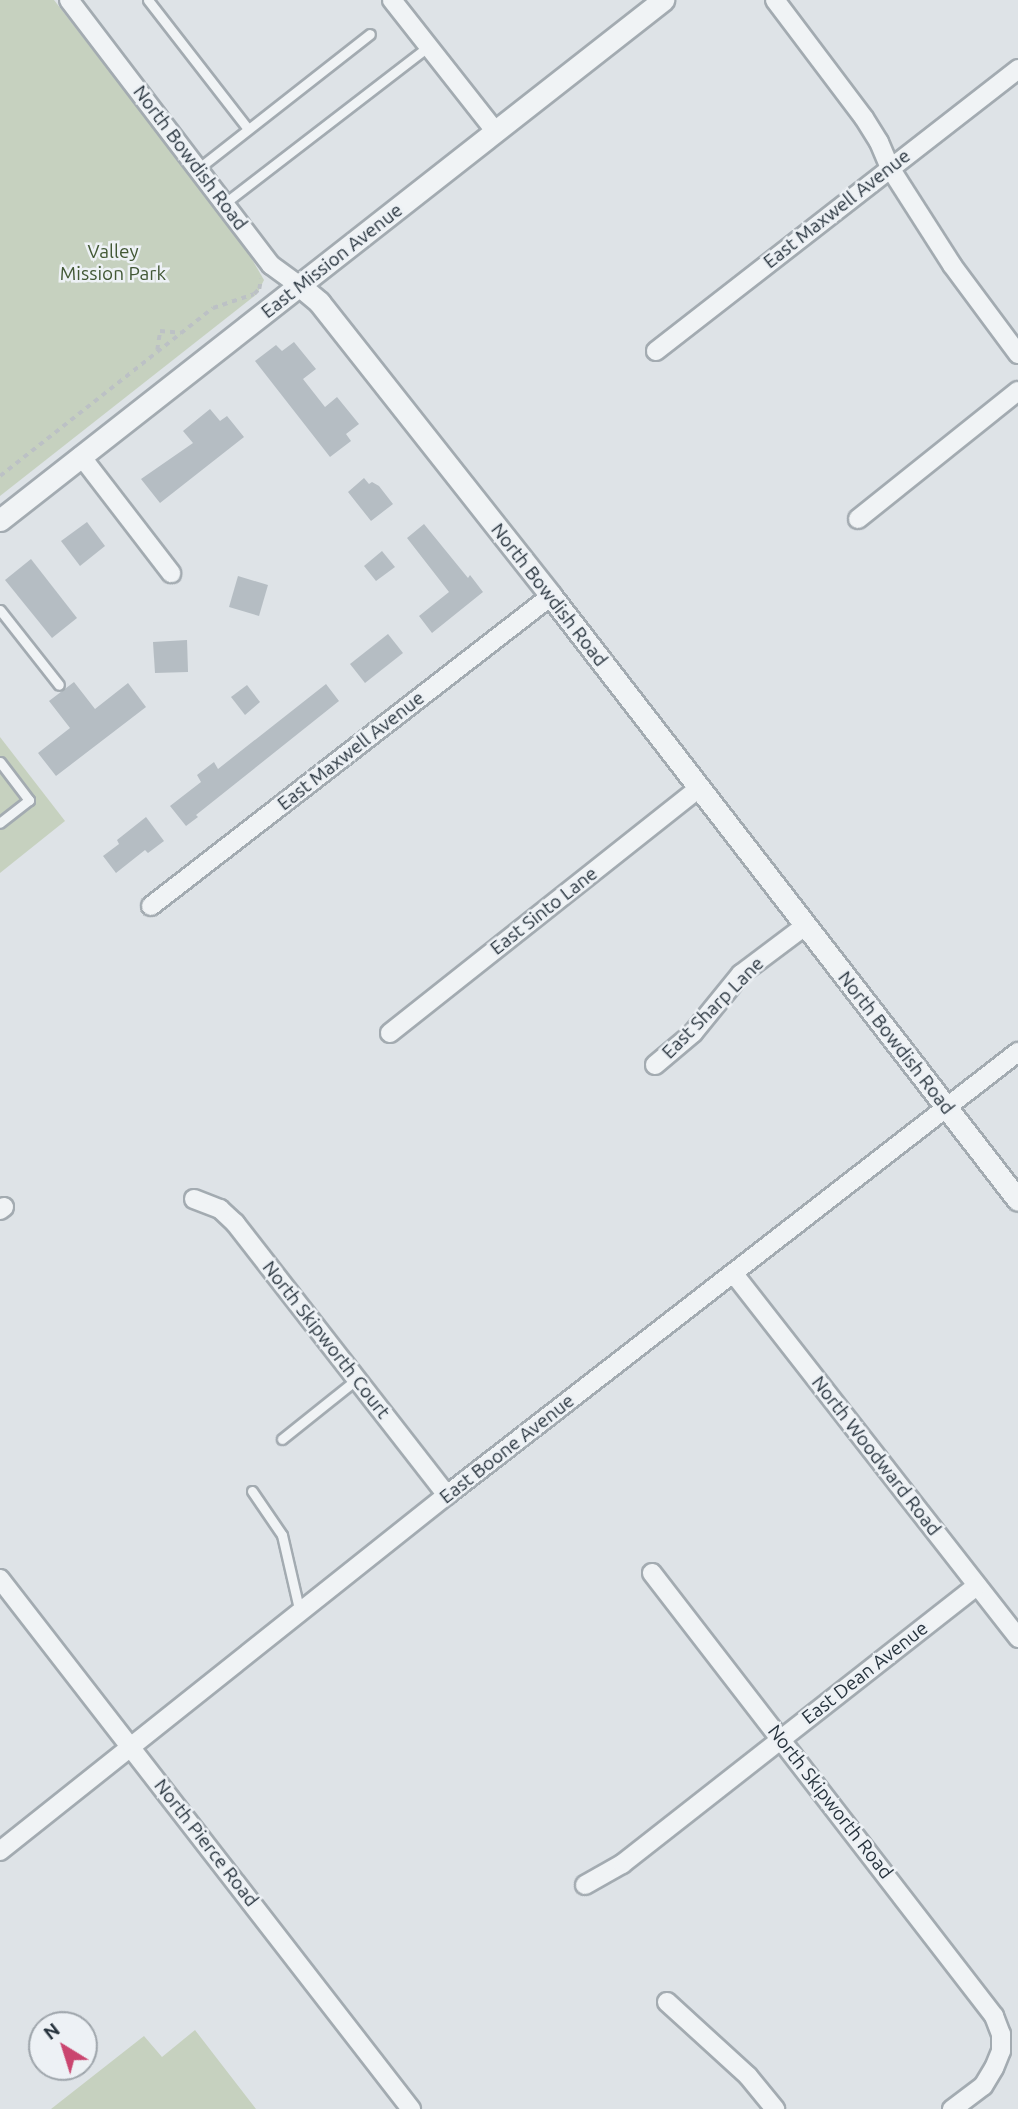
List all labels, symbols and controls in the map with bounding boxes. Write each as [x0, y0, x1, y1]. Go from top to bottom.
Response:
street label: North Bowdish Road [128, 81, 252, 235]
street label: East Maxwell Avenue [759, 145, 915, 273]
street label: East Mission Avenue [257, 199, 407, 323]
park label: Valley Mission Park [60, 241, 166, 285]
street label: North Bowdish Road [486, 519, 612, 671]
street label: East Maxwell Avenue [273, 687, 429, 815]
street label: East Sinto Lane [486, 862, 602, 960]
street label: East Sharp Lane [657, 952, 769, 1064]
street label: North Bowdish Road [833, 967, 959, 1119]
street label: North Skipworth Court [257, 1257, 395, 1423]
street label: North Woodward Road [807, 1372, 945, 1540]
street label: East Boone Avenue [435, 1389, 579, 1509]
street label: East Dean Avenue [798, 1617, 932, 1729]
street label: North Skipworth Road [763, 1720, 897, 1884]
street label: North Pierce Road [149, 1775, 263, 1911]
north arrow [28, 2011, 98, 2081]
text: N [39, 2018, 64, 2044]

